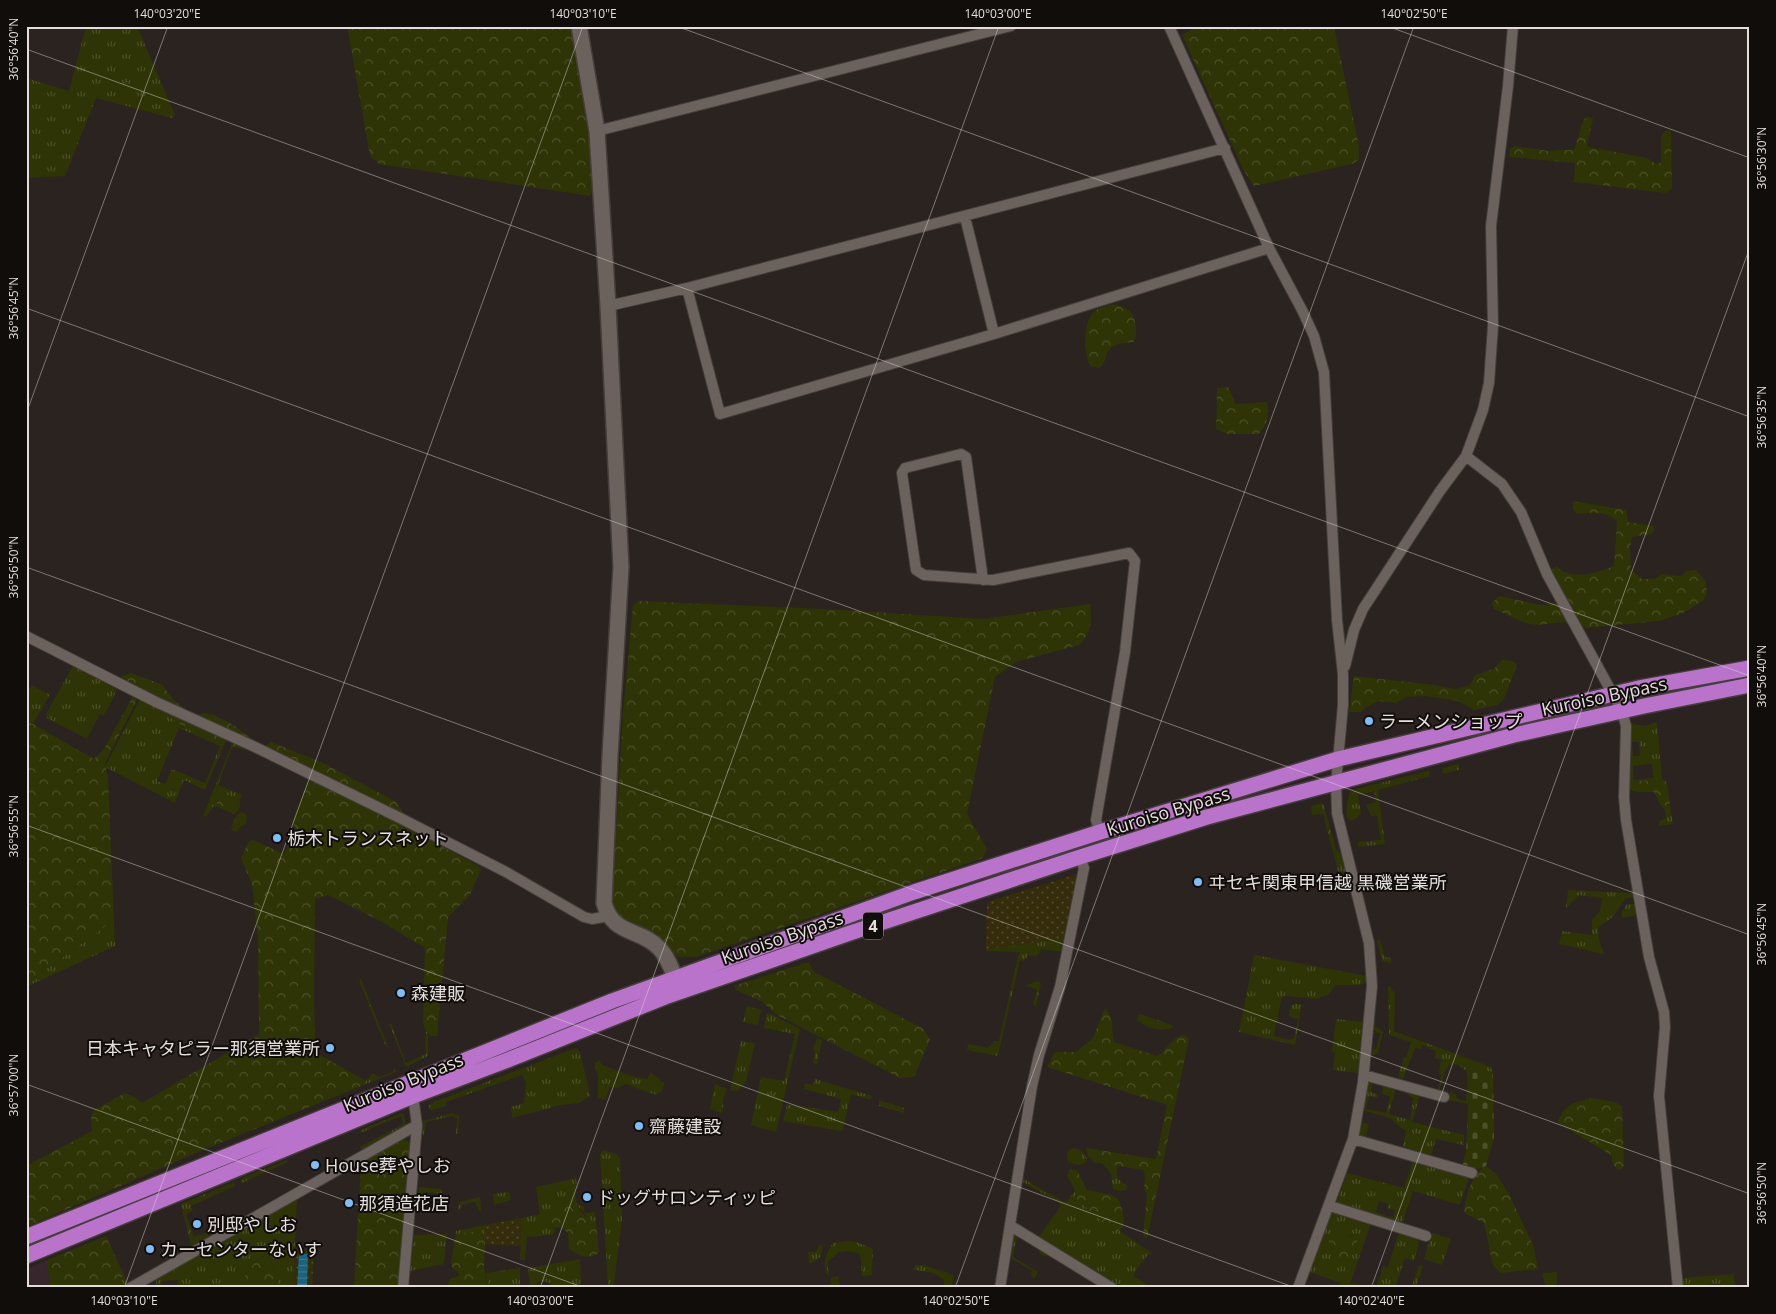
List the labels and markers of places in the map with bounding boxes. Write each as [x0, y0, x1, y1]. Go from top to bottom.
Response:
place label: ラーメンショップ [1379, 709, 1522, 733]
marker: ラーメンショップ [1363, 715, 1375, 727]
place label: 栃木トランスネット [287, 826, 449, 850]
marker: 栃木トランスネット [271, 832, 283, 844]
place label: ヰセキ関東甲信越 黒磯営業所 [1208, 870, 1447, 894]
marker: ヰセキ関東甲信越 黒磯営業所 [1192, 876, 1204, 888]
place label: 森建販 [411, 981, 465, 1005]
marker: 森建販 [395, 987, 407, 999]
place label: 日本キャタピラー那須営業所 [86, 1036, 320, 1060]
marker: 日本キャタピラー那須営業所 [324, 1042, 336, 1054]
place label: 齋藤建設 [649, 1114, 721, 1138]
marker: 齋藤建設 [633, 1120, 645, 1132]
place label: House葬やしお [325, 1153, 451, 1177]
marker: House葬やしお [309, 1159, 321, 1171]
place label: ドッグサロンティッピ [597, 1185, 776, 1209]
place label: 那須造花店 [359, 1191, 449, 1215]
marker: ドッグサロンティッピ [581, 1191, 593, 1203]
marker: 那須造花店 [343, 1197, 355, 1209]
place label: 別邸やしお [207, 1212, 297, 1236]
marker: 別邸やしお [191, 1218, 203, 1230]
place label: カーセンターないす [160, 1237, 322, 1261]
marker: カーセンターないす [144, 1243, 156, 1255]

